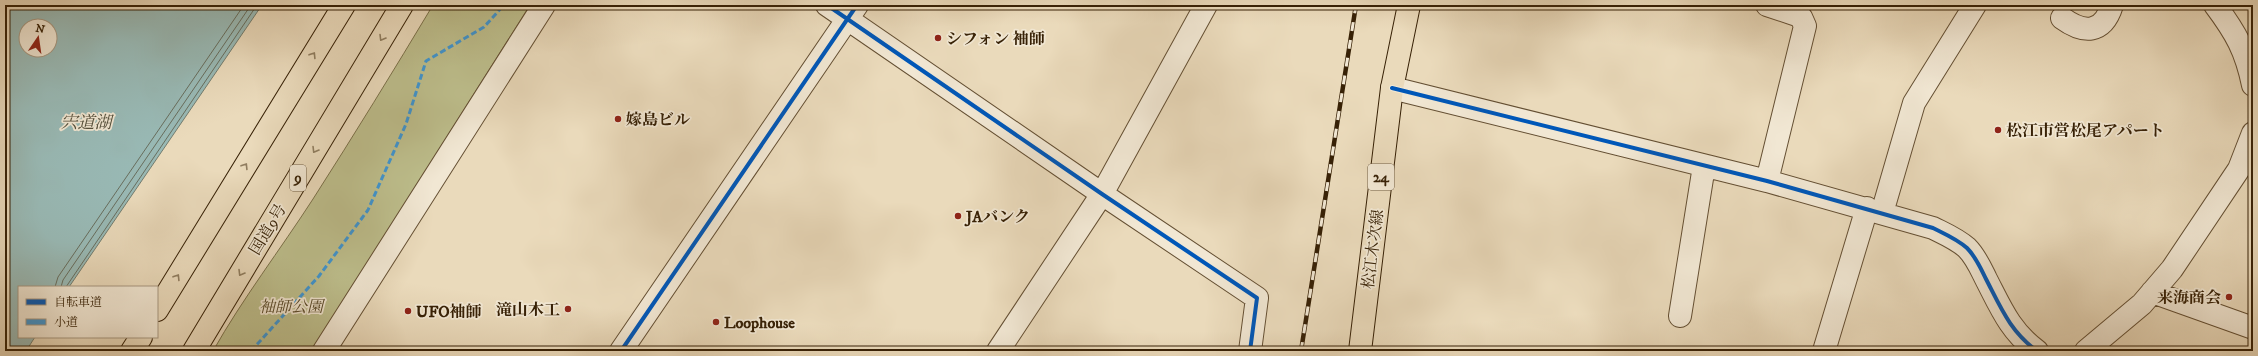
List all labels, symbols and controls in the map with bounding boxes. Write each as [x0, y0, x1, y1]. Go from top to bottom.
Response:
north arrow [18, 18, 58, 58]
text: N [34, 21, 46, 37]
place label: シフォン 袖師 [946, 29, 1045, 49]
marker: シフォン 袖師 [933, 33, 943, 43]
one-way arrow [380, 34, 387, 41]
one-way arrow [309, 53, 316, 60]
place label: 嫁島ビル [626, 110, 690, 130]
water label: 宍道湖 [61, 112, 114, 134]
marker: 嫁島ビル [613, 114, 623, 124]
place label: 松江市営松尾アパート [2006, 121, 2165, 141]
marker: 松江市営松尾アパート [1993, 125, 2003, 135]
one-way arrow [313, 146, 320, 153]
one-way arrow [241, 163, 248, 170]
road number: 24 [1368, 164, 1394, 190]
road number: 9 [290, 165, 306, 191]
street label: 国道9号 [245, 200, 291, 259]
place label: JAバンク [964, 207, 1030, 227]
street label: 松江木次線 [1358, 208, 1388, 290]
marker: JAバンク [953, 211, 963, 221]
one-way arrow [238, 269, 246, 276]
one-way arrow [173, 274, 180, 281]
legend [18, 286, 158, 338]
place label: 来海商会 [2157, 288, 2221, 308]
marker: 来海商会 [2224, 292, 2234, 302]
text: 自転車道 [54, 295, 102, 310]
park label: 袖師公園 [259, 297, 326, 317]
place label: 滝山木工 [496, 300, 560, 320]
place label: UFO袖師 [416, 302, 482, 322]
marker: 滝山木工 [563, 304, 573, 314]
marker: UFO袖師 [403, 306, 413, 316]
place label: Loophouse [724, 313, 795, 333]
text: 小道 [54, 315, 78, 330]
marker: Loophouse [711, 317, 721, 327]

